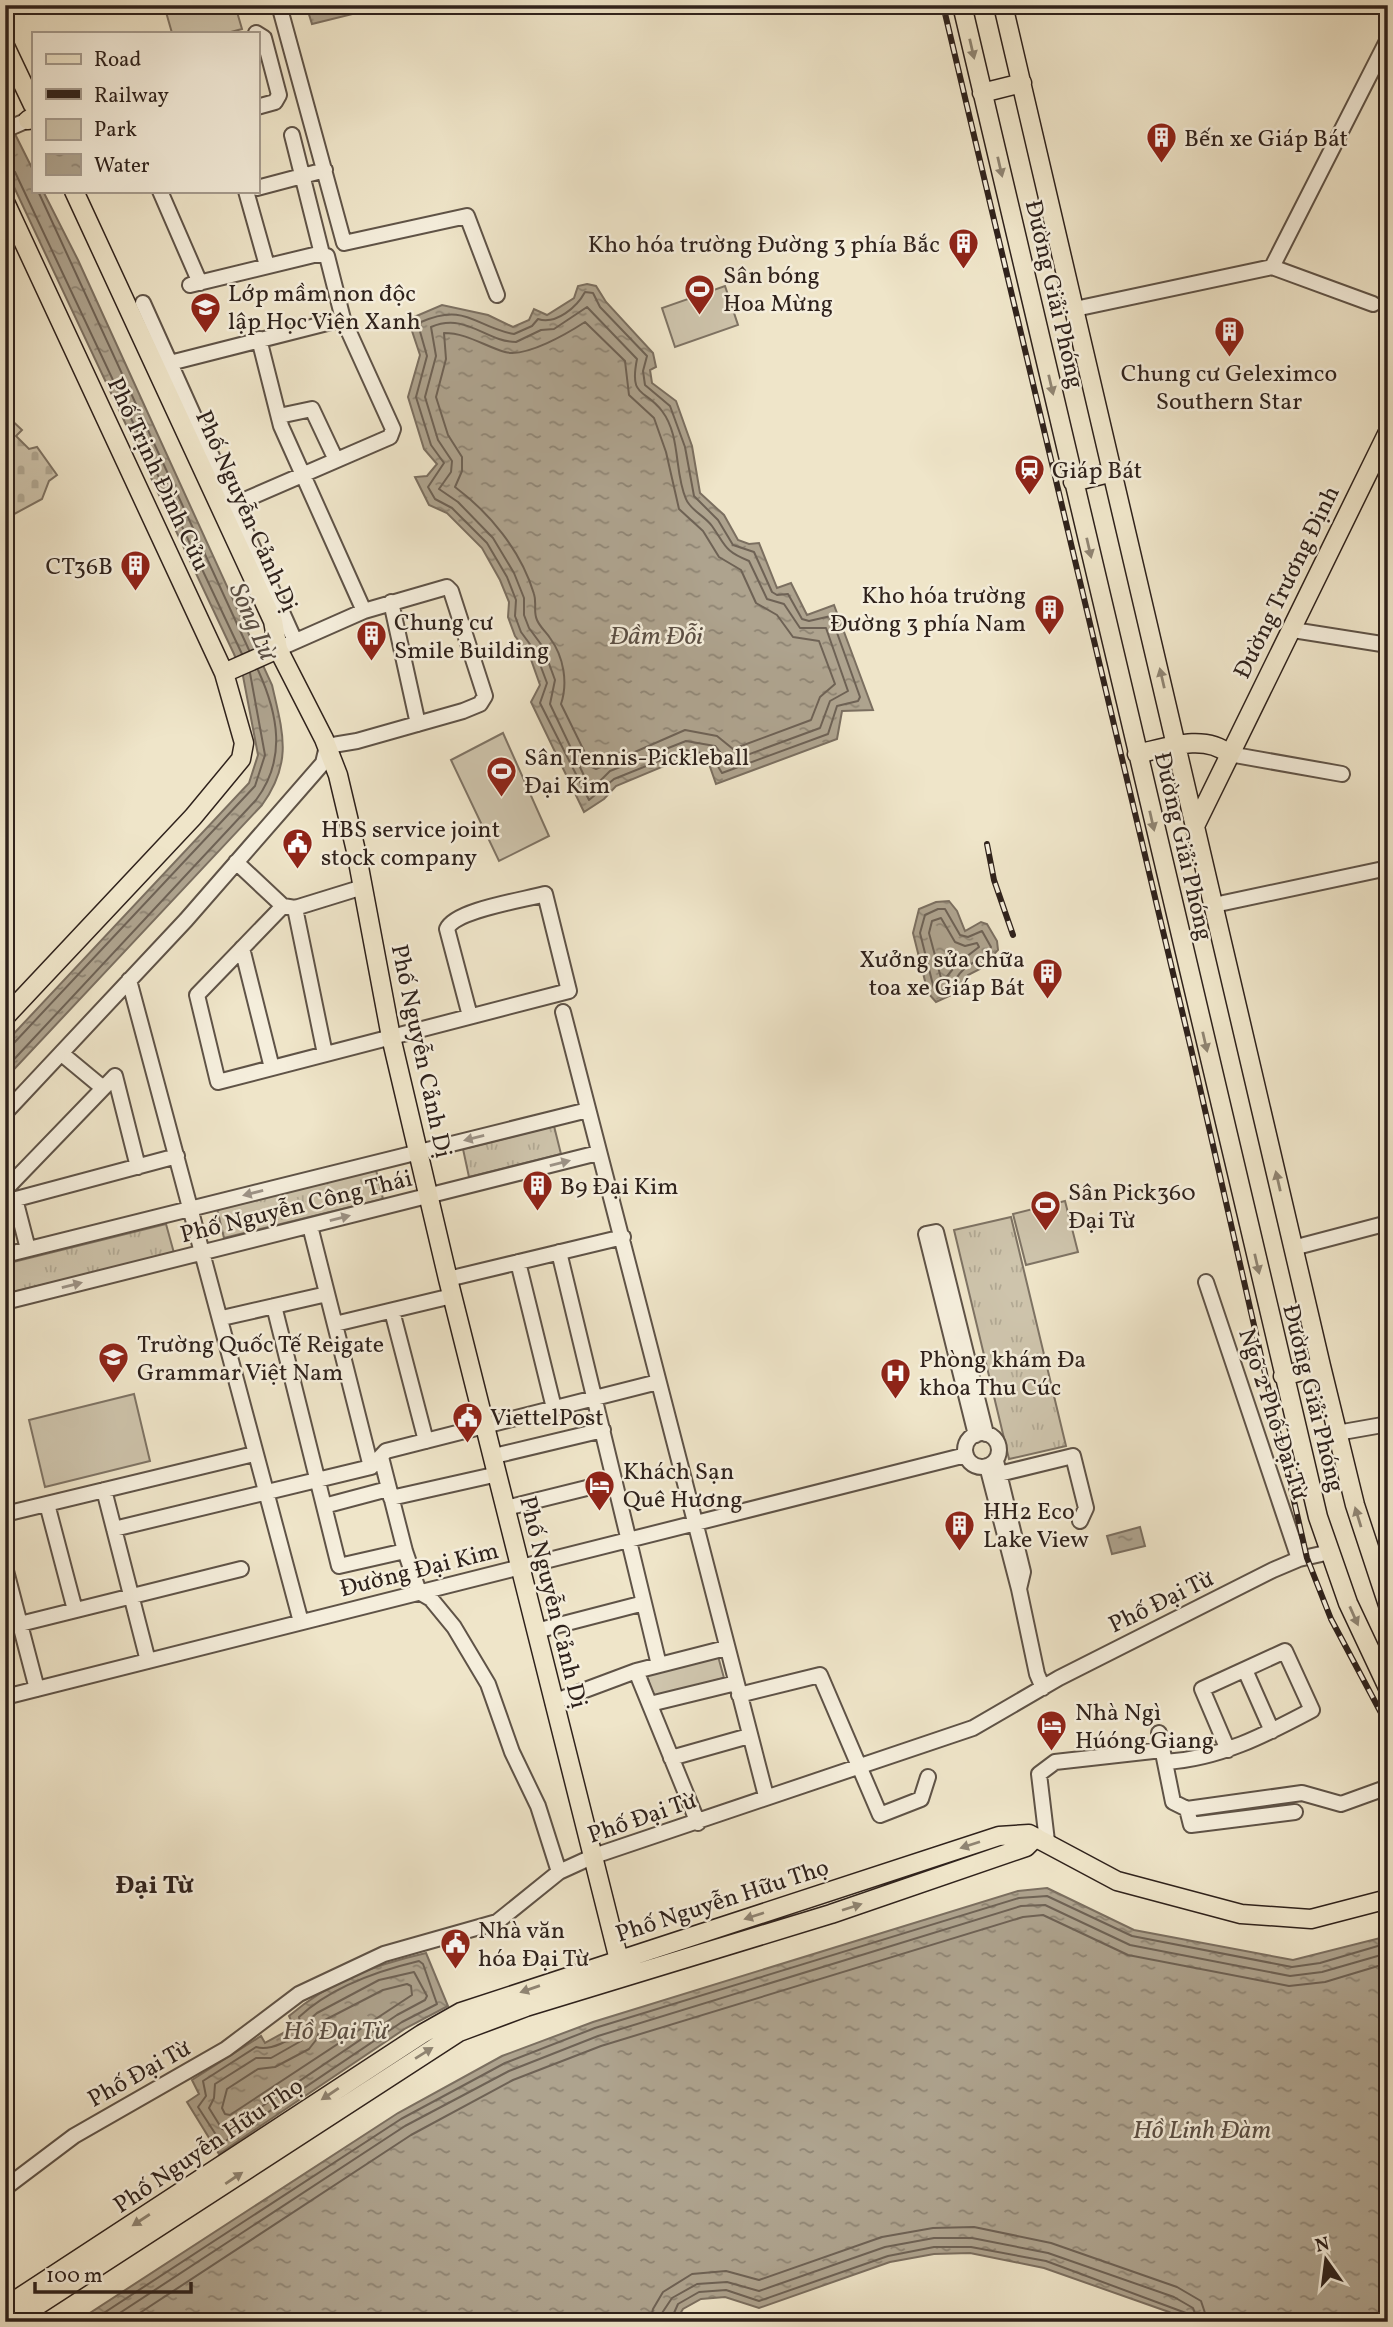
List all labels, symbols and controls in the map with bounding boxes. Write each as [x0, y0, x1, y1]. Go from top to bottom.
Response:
legend [32, 32, 259, 192]
one-way arrow [967, 38, 978, 60]
text: Road [94, 46, 141, 75]
text: Railway [94, 82, 170, 111]
text: Park [94, 116, 137, 145]
building icon: Bến xe Giáp Bát [1144, 121, 1178, 165]
place label: Bến xe Giáp Bát [1184, 123, 1348, 157]
text: Water [94, 152, 150, 181]
one-way arrow [995, 156, 1006, 178]
street label: Đường Giải Phóng [1015, 197, 1091, 392]
building icon: Kho hóa trường Đường 3 phía Bắc [946, 227, 980, 271]
place label: Kho hóa trường Đường 3 phía Bắc [588, 229, 940, 263]
place label: Sân bóng Hoa Mừng [723, 260, 833, 322]
sports icon: Sân bóng Hoa Mừng [683, 272, 717, 316]
place label: Lớp mầm non độc lập Học Viện Xanh [228, 278, 421, 340]
school or university icon: Lớp mầm non độc lập Học Viện Xanh [188, 290, 222, 334]
building icon: Chung cư Geleximco Southern Star [1212, 314, 1246, 358]
place label: Chung cư Geleximco Southern Star [1121, 358, 1337, 420]
street label: Phố Trịnh Đình Cửu [97, 372, 217, 577]
one-way arrow [1046, 374, 1057, 396]
street label: Phố Nguyễn Cảnh Dị [185, 405, 305, 618]
station icon: Giáp Bát [1012, 453, 1046, 497]
place label: Giáp Bát [1052, 455, 1142, 489]
street label: Đường Trương Định [1226, 481, 1349, 685]
one-way arrow [1084, 537, 1095, 559]
building icon: CT36B [119, 549, 153, 593]
place label: CT36B [46, 551, 113, 585]
water label: Sông Lừ [219, 578, 286, 668]
place label: Kho hóa trường Đường 3 phía Nam [830, 580, 1026, 642]
building icon: Kho hóa trường Đường 3 phía Nam [1032, 592, 1066, 636]
place label: Chung cư Smile Building [394, 607, 549, 669]
building icon: Chung cư Smile Building [354, 619, 388, 663]
water label: Đầm Đỗi [609, 619, 703, 655]
one-way arrow [1156, 667, 1167, 689]
place label: Sân Tennis-Pickleball Đại Kim [524, 742, 749, 804]
street label: Đường Giải Phóng [1144, 749, 1220, 944]
sports icon: Sân Tennis-Pickleball Đại Kim [484, 754, 518, 798]
one-way arrow [1147, 810, 1158, 832]
place label: HBS service joint stock company [321, 814, 500, 876]
public building icon: HBS service joint stock company [281, 826, 315, 870]
street label: Phố Nguyễn Cảnh Dị [381, 941, 459, 1161]
place label: Xưởng sửa chữa toa xe Giáp Bát [859, 944, 1025, 1006]
building icon: Xưởng sửa chữa toa xe Giáp Bát [1031, 956, 1065, 1000]
one-way arrow [1199, 1031, 1210, 1053]
one-way arrow [463, 1133, 485, 1144]
one-way arrow [549, 1157, 571, 1168]
street label: Phố Nguyễn Công Thái [177, 1163, 416, 1253]
building icon: B9 Đại Kim [520, 1169, 554, 1213]
one-way arrow [1272, 1170, 1283, 1192]
place label: B9 Đại Kim [560, 1171, 678, 1205]
place label: Sân Pick360 Đại Từ [1068, 1177, 1196, 1239]
one-way arrow [242, 1188, 264, 1199]
sports icon: Sân Pick360 Đại Từ [1028, 1189, 1062, 1233]
one-way arrow [330, 1213, 351, 1223]
one-way arrow [1252, 1253, 1263, 1275]
one-way arrow [61, 1280, 83, 1291]
street label: Đường Giải Phóng [1272, 1301, 1352, 1496]
street label: Ngõ 2 Phố Đại Từ [1228, 1324, 1316, 1505]
place label: Trường Quốc Tế Reigate Grammar Việt Nam [137, 1329, 384, 1391]
school or university icon: Trường Quốc Tế Reigate Grammar Việt Nam [97, 1341, 131, 1385]
place label: Phòng khám Đa khoa Thu Cúc [919, 1344, 1086, 1406]
hospital icon: Phòng khám Đa khoa Thu Cúc [879, 1356, 913, 1400]
public building icon: ViettelPost [450, 1400, 484, 1444]
place label: ViettelPost [490, 1402, 604, 1436]
place label: Khách Sạn Quê Hương [623, 1456, 742, 1518]
hotel icon: Khách Sạn Quê Hương [583, 1468, 617, 1512]
street label: Phố Nguyễn Cảnh Dị [509, 1493, 595, 1712]
place label: HH2 Eco Lake View [983, 1496, 1089, 1558]
one-way arrow [1353, 1506, 1363, 1527]
building icon: HH2 Eco Lake View [943, 1508, 977, 1552]
street label: Đường Đại Kim [336, 1535, 503, 1607]
street label: Phố Đại Từ [1103, 1563, 1220, 1643]
one-way arrow [1349, 1606, 1360, 1627]
place label: Nhà Ngì Húóng Giang [1075, 1697, 1214, 1759]
hotel icon: Nhà Ngì Húóng Giang [1035, 1709, 1069, 1753]
street label: Phố Đại Từ [583, 1784, 702, 1853]
one-way arrow [960, 1841, 981, 1851]
street label: Phố Nguyễn Hữu Thọ [612, 1851, 834, 1952]
district label: Đại Từ [115, 1868, 195, 1904]
one-way arrow [842, 1901, 863, 1911]
one-way arrow [743, 1911, 764, 1922]
place label: Nhà văn hóa Đại Từ [478, 1915, 589, 1977]
public building icon: Nhà văn hóa Đại Từ [438, 1927, 472, 1971]
one-way arrow [520, 1984, 541, 1994]
water label: Hồ Đại Từ [283, 2014, 389, 2050]
street label: Phố Đại Từ [82, 2032, 198, 2117]
one-way arrow [415, 2047, 434, 2060]
street label: Phố Nguyễn Hữu Thọ [107, 2070, 311, 2223]
one-way arrow [320, 2087, 340, 2100]
water label: Hồ Linh Đàm [1133, 2113, 1271, 2149]
one-way arrow [225, 2171, 243, 2185]
one-way arrow [132, 2213, 150, 2227]
north arrow [1292, 2226, 1362, 2296]
text: N [1313, 2231, 1332, 2260]
scale bar [35, 2250, 191, 2294]
text: 100 m [46, 2262, 103, 2291]

